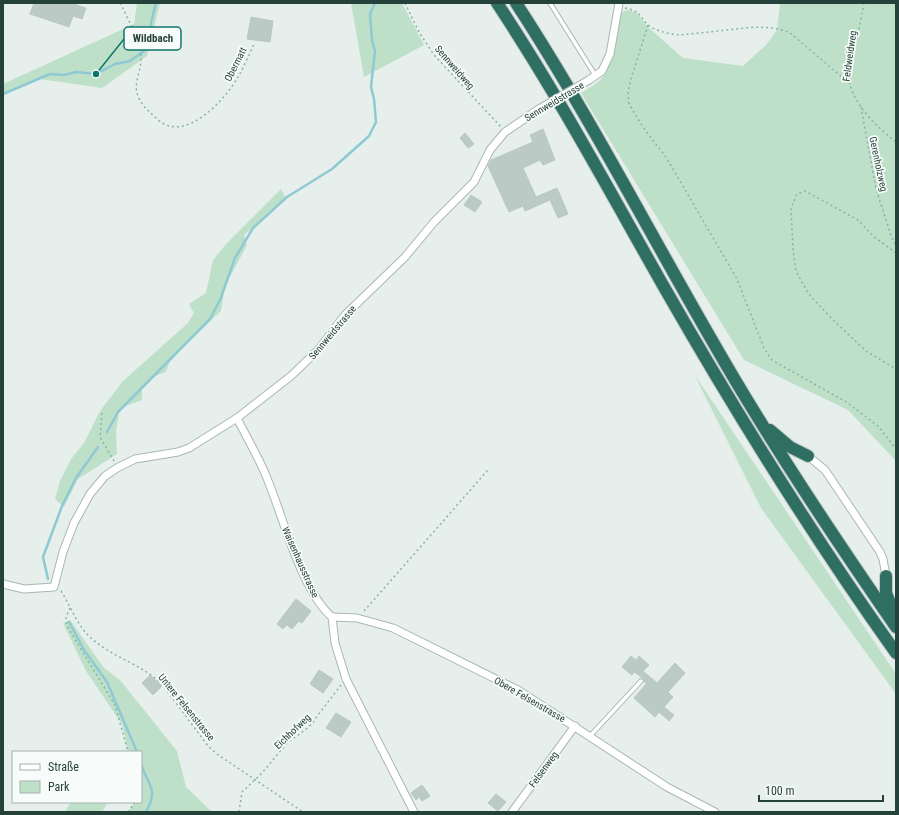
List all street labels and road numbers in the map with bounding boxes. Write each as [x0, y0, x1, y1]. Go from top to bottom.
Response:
street label: Feldweidweg [840, 30, 859, 82]
street label: Sennweidweg [433, 43, 477, 91]
street label: Obermatt [222, 45, 249, 83]
street label: Sennweidstrasse [523, 79, 586, 123]
street label: Gerenholzweg [867, 136, 890, 193]
street label: Sennweidstrasse [307, 303, 358, 362]
street label: Waisenhausstrasse [280, 525, 321, 600]
street label: Untere Felsenstrasse [156, 672, 217, 743]
street label: Obere Felsenstrasse [492, 675, 568, 724]
street label: Eichhofweg [272, 711, 313, 751]
street label: Felsenweg [527, 749, 560, 789]

